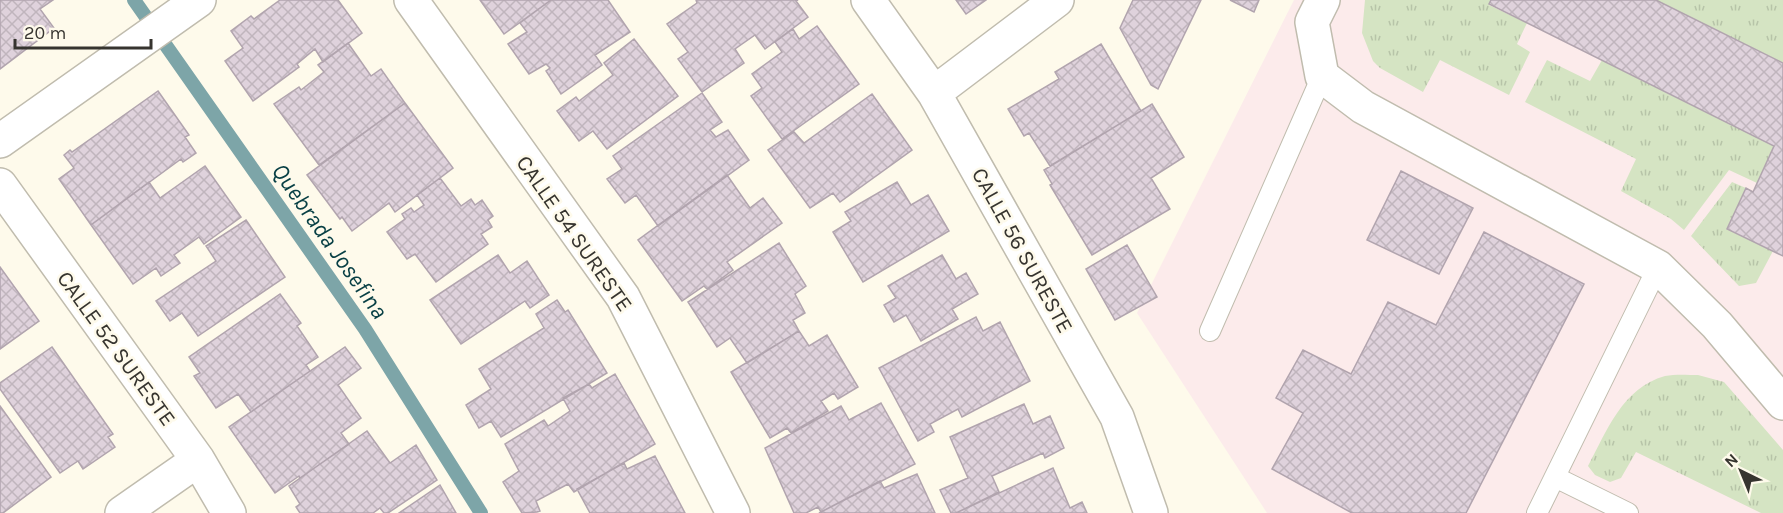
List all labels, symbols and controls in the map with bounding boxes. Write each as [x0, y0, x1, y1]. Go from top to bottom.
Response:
scale bar [15, 12, 152, 50]
text: 20 m [24, 22, 66, 44]
street label: CALLE 54 SURESTE [511, 151, 638, 317]
water label: Quebrada Josefina [266, 158, 394, 324]
street label: CALLE 56 SURESTE [966, 163, 1078, 338]
street label: CALLE 52 SURESTE [51, 266, 181, 431]
north arrow [1711, 441, 1771, 501]
text: N [1720, 450, 1742, 471]

